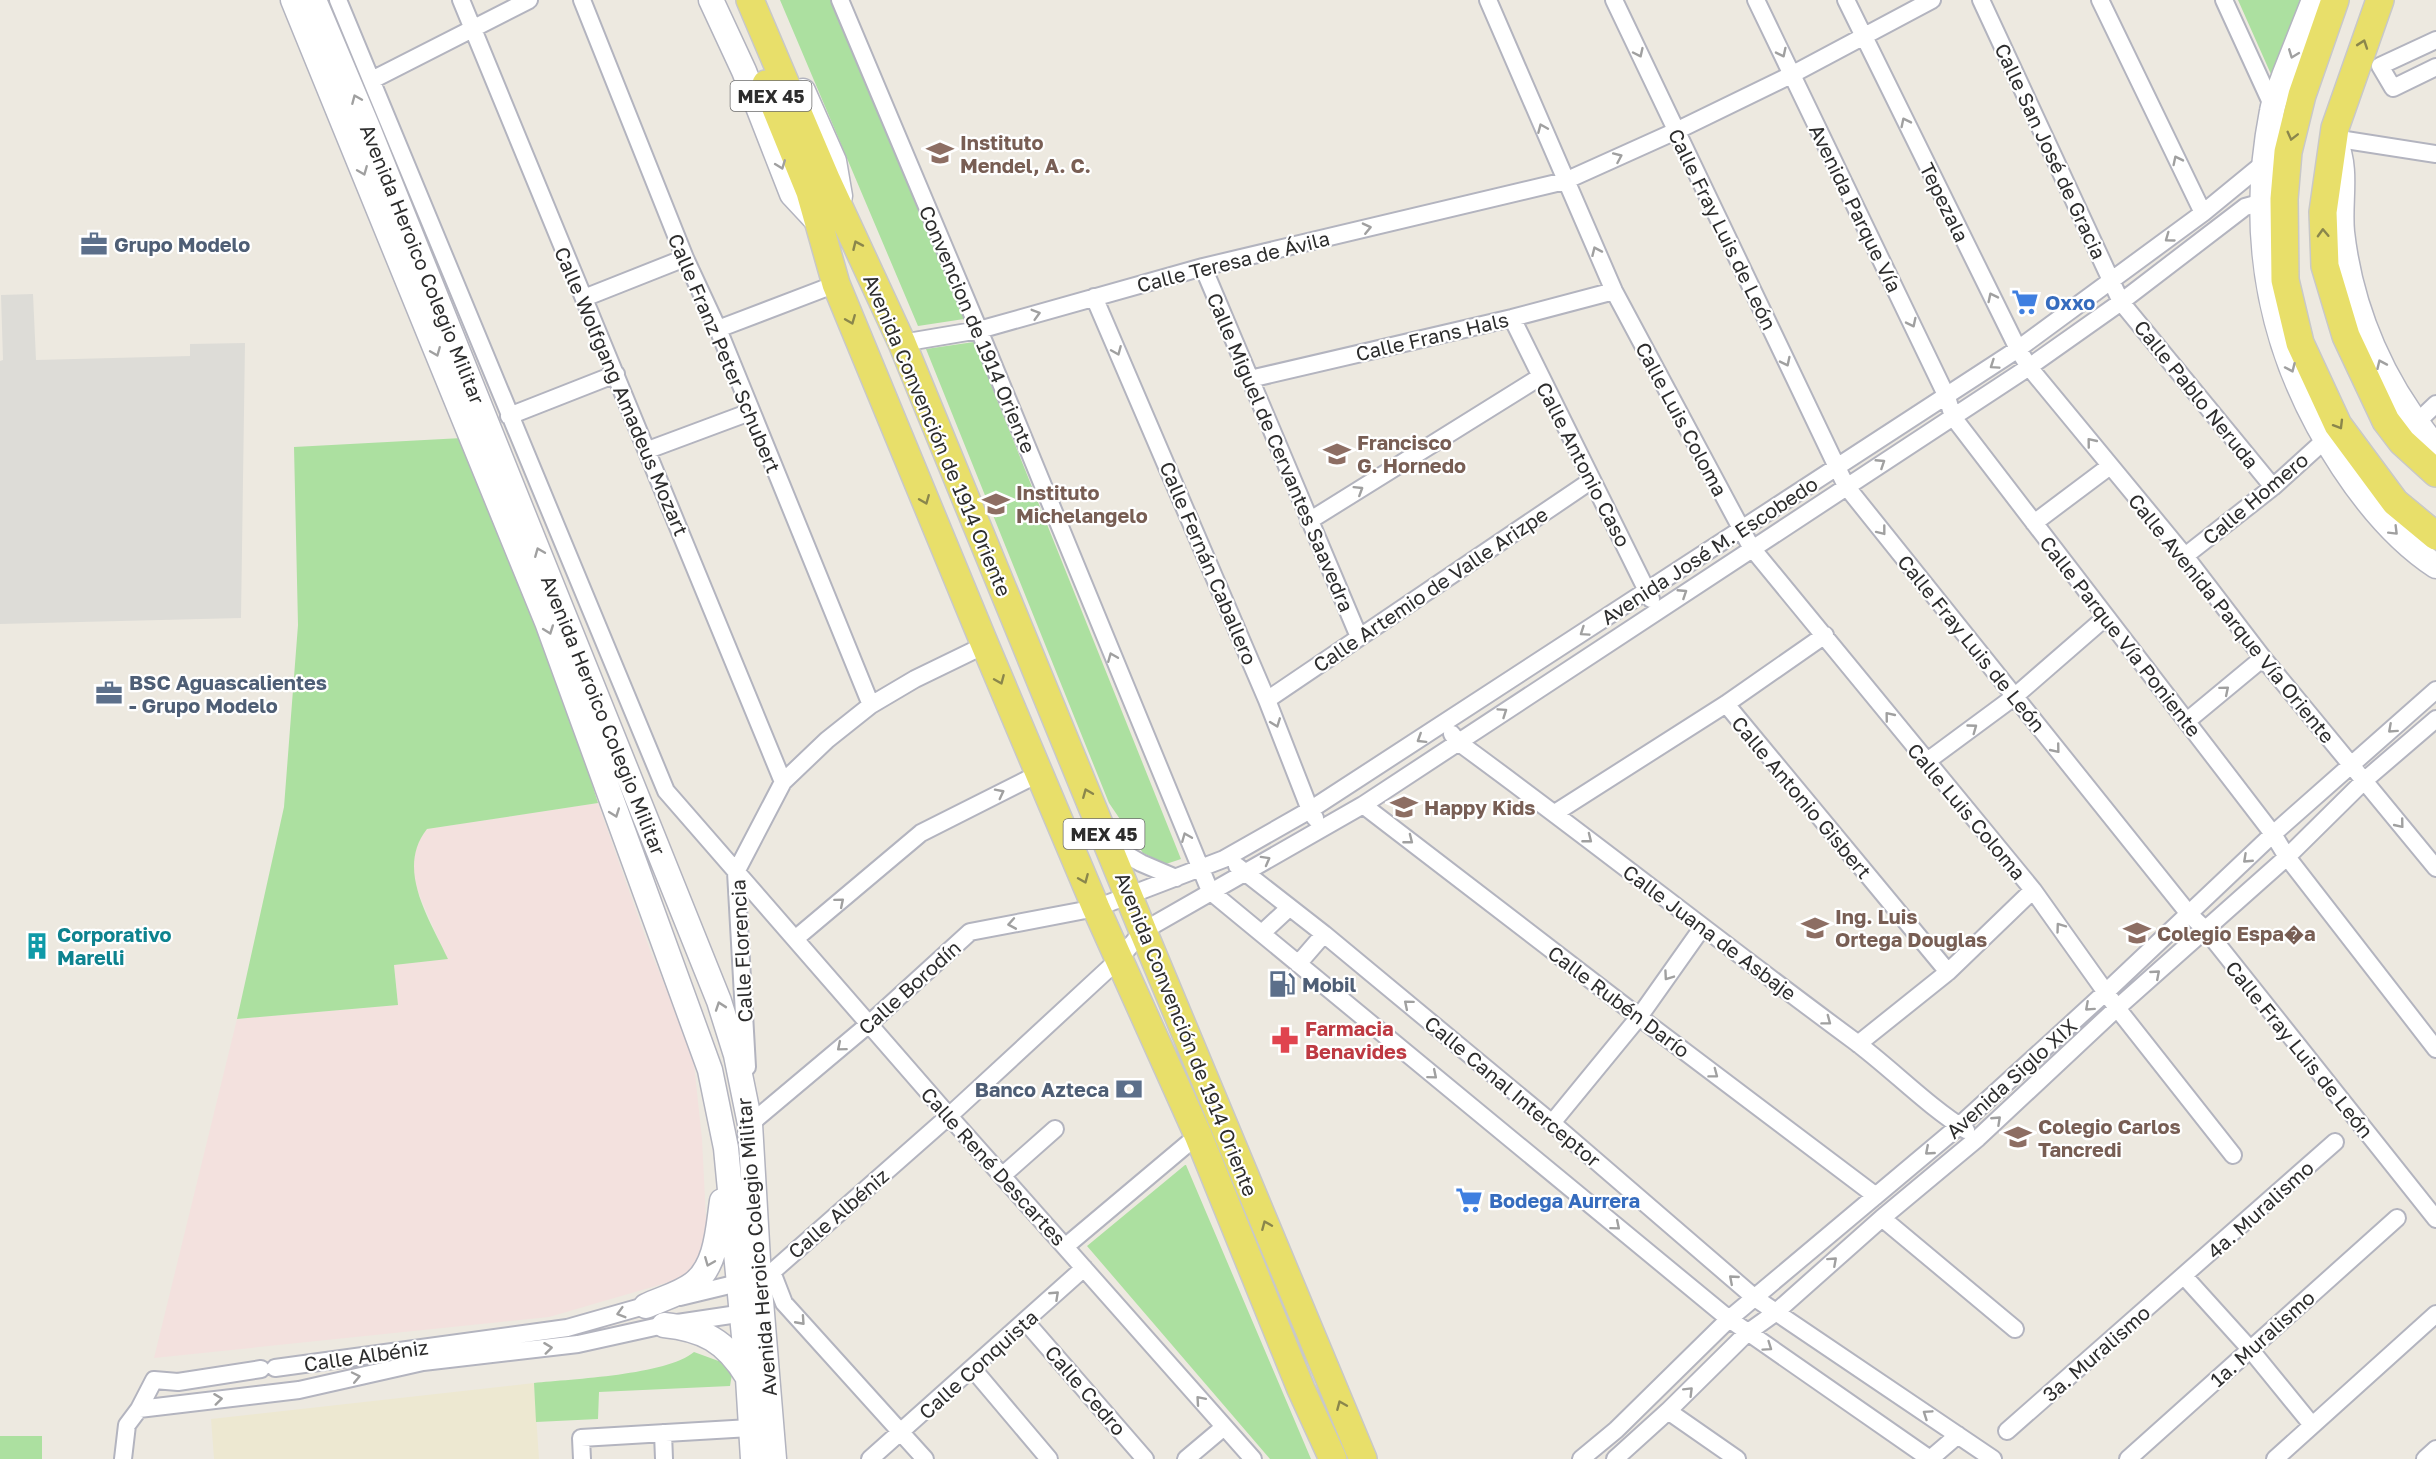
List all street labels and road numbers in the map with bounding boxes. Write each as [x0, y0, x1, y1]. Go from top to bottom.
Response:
street label: Calle San José de Gracia [1990, 39, 2112, 263]
road number: MEX 45 [730, 81, 812, 111]
street label: Avenida Heroico Colegio Militar [356, 120, 490, 408]
street label: Avenida Parque Vía [1805, 120, 1907, 296]
street label: Calle Fray Luis de León [1664, 125, 1782, 333]
street label: Tepezala [1916, 158, 1974, 246]
street label: Convencion de 1914 Oriente [915, 202, 1041, 456]
street label: Calle Teresa de Ávila [1134, 225, 1332, 297]
street label: Calle Franz Peter Schubert [664, 230, 786, 476]
street label: Calle Wolfgang Amadeus Mozart [550, 243, 694, 539]
street label: Avenida Convención de 1914 Oriente [859, 270, 1017, 600]
street label: Calle Miguel de Cervantes Saavedra [1203, 289, 1359, 615]
street label: Calle Frans Hals [1353, 307, 1511, 365]
street label: Calle Pablo Neruda [2130, 315, 2264, 473]
street label: Calle Luis Coloma [1631, 338, 1733, 500]
street label: Calle Antonio Caso [1532, 378, 1636, 550]
street label: Calle Homero [2197, 447, 2313, 549]
street label: Calle Fernán Caballero [1155, 458, 1263, 668]
street label: Avenida José M. Escobedo [1596, 471, 1822, 629]
street label: Calle Avenida Parque Vía Oriente [2124, 488, 2340, 748]
street label: Calle Artemio de Valle Arizpe [1308, 501, 1552, 677]
street label: Calle Parque Vía Poniente [2035, 531, 2207, 741]
street label: Calle Fray Luis de León [1893, 550, 2051, 736]
street label: Avenida Heroico Colegio Militar [537, 571, 671, 859]
street label: Calle Antonio Gisbert [1727, 711, 1877, 883]
street label: Calle Luis Coloma [1903, 738, 2031, 884]
road number: MEX 45 [1064, 819, 1144, 849]
street label: Calle Juana de Asbaje [1619, 859, 1801, 1005]
street label: Avenida Convención de 1914 Oriente [1111, 868, 1263, 1200]
street label: Calle Florencia [725, 879, 757, 1023]
street label: Calle Borodín [853, 935, 965, 1039]
street label: Calle Rubén Darío [1543, 940, 1695, 1062]
street label: Calle Fray Luis de León [2221, 956, 2379, 1142]
street label: Calle Canal Interceptor [1420, 1010, 1606, 1172]
street label: Avenida Siglo XIX [1941, 1013, 2081, 1143]
street label: Calle René Descartes [917, 1082, 1071, 1250]
street label: Avenida Heroico Colegio Militar [731, 1096, 781, 1397]
street label: 4a. Muralismo [2202, 1155, 2318, 1263]
street label: Calle Albéniz [783, 1163, 893, 1263]
street label: 1a. Muralismo [2205, 1285, 2319, 1391]
street label: 3a. Muralismo [2037, 1300, 2155, 1406]
street label: Calle Conquista [914, 1304, 1042, 1424]
street label: Calle Albéniz [302, 1334, 430, 1376]
street label: Calle Cedro [1040, 1340, 1132, 1440]

